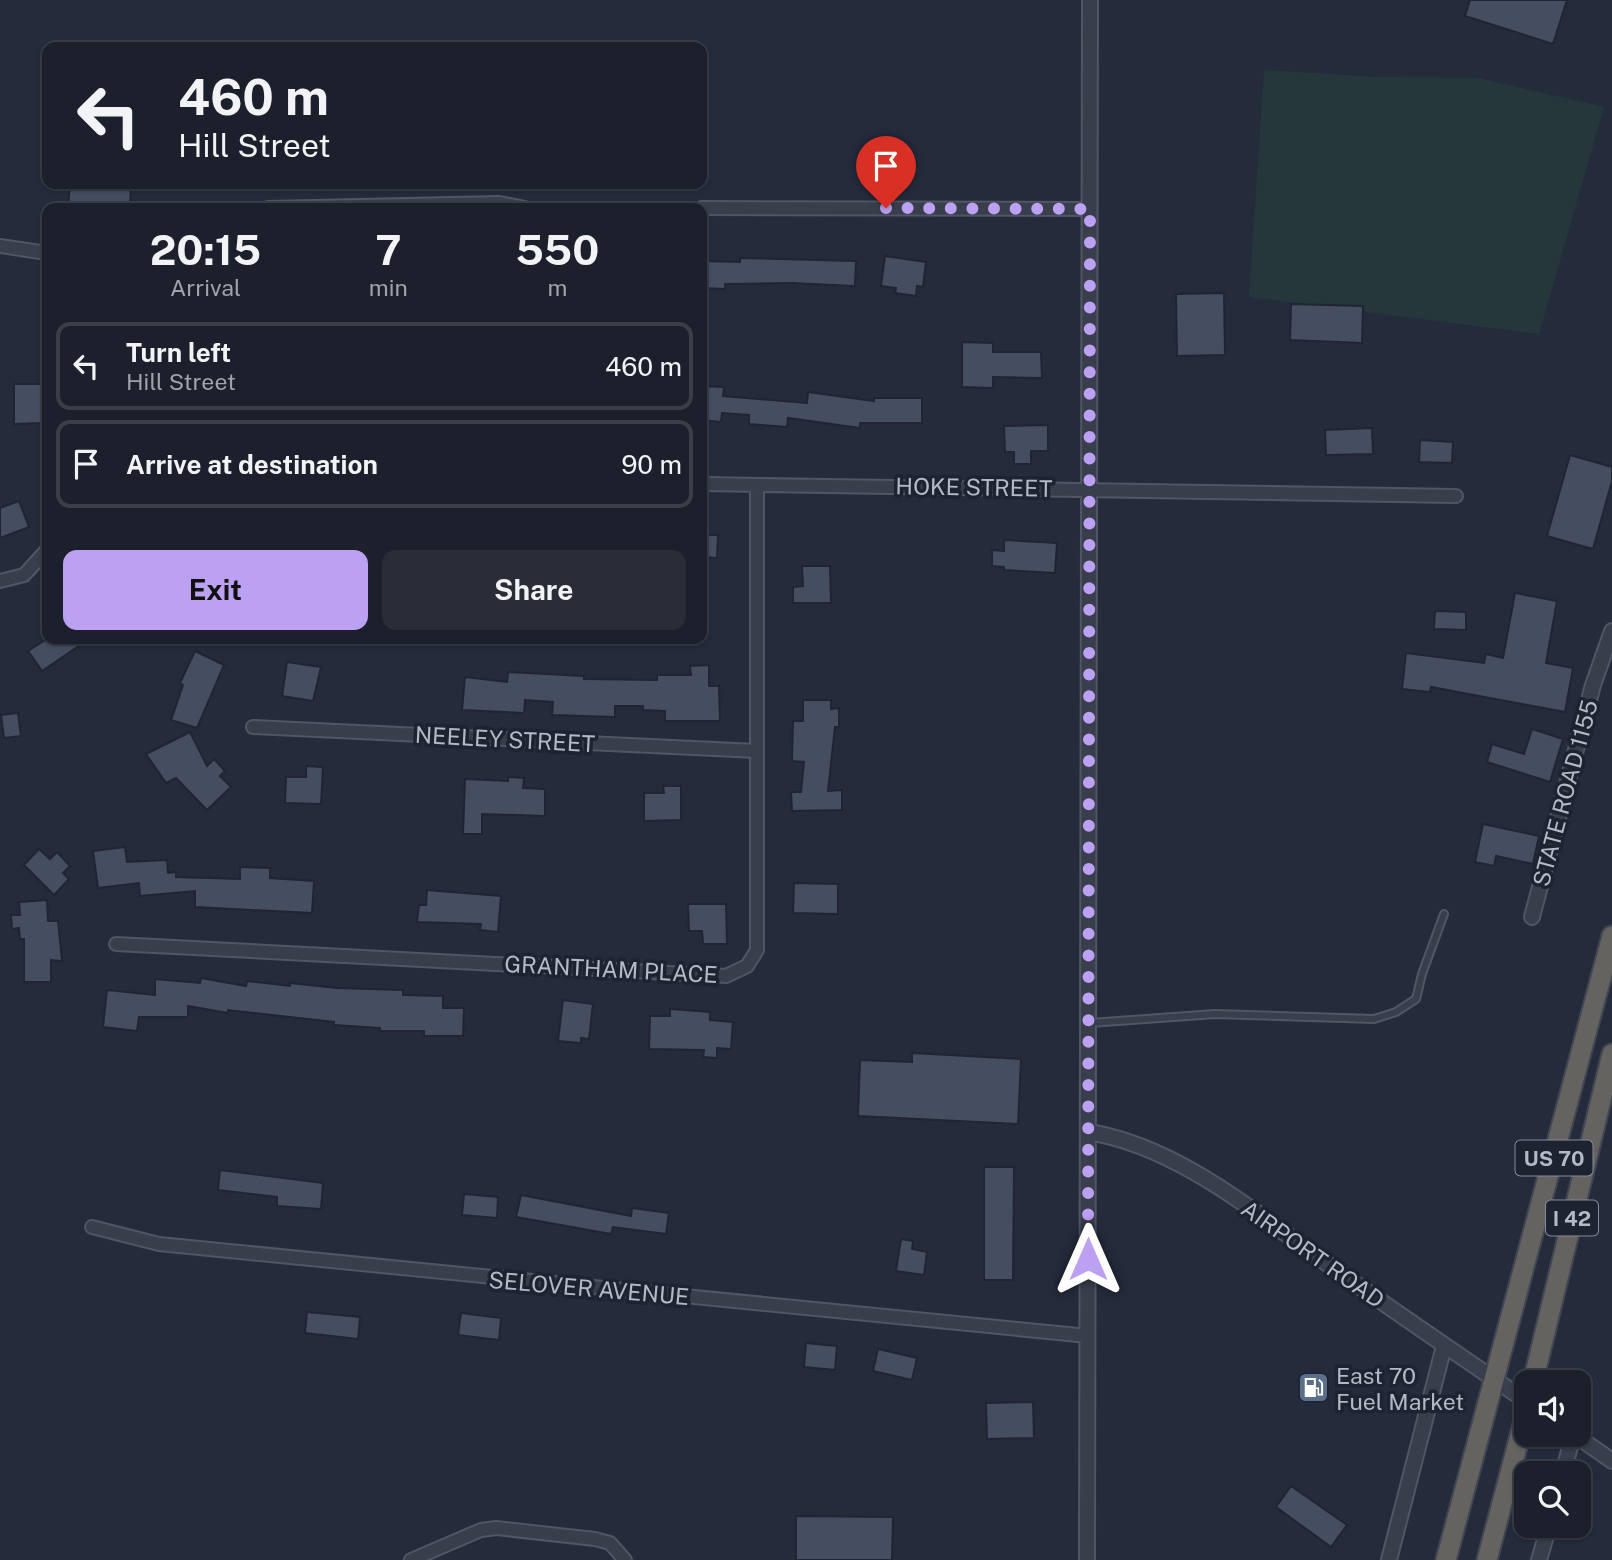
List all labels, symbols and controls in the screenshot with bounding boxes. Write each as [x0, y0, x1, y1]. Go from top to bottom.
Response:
text: 460 m [178, 68, 329, 126]
icon: left [63, 70, 154, 161]
text: Hill Street [178, 127, 331, 164]
pin [856, 136, 916, 208]
icon: arrive [867, 147, 905, 185]
text: 20:15 [150, 225, 261, 274]
text: 7 [375, 225, 401, 274]
text: 550 [516, 225, 599, 274]
text: Arrival [170, 274, 241, 301]
text: min [369, 274, 408, 301]
text: m [547, 274, 567, 301]
text: Turn left [126, 337, 231, 368]
icon: left [67, 347, 105, 385]
text: 460 m [605, 351, 682, 382]
text: Hill Street [126, 368, 236, 395]
icon: arrive [67, 445, 105, 483]
text: Arrive at destination [126, 449, 378, 480]
text: 90 m [621, 449, 682, 480]
street label: HOKE STREET [895, 472, 1053, 502]
button: Exit [63, 550, 368, 630]
button: Share [382, 550, 686, 630]
street label: STATE ROAD 1155 [1527, 697, 1603, 889]
street label: NEELEY STREET [414, 721, 596, 757]
street label: GRANTHAM PLACE [504, 950, 718, 988]
road number: US 70 [1516, 1140, 1592, 1176]
street label: AIRPORT ROAD [1236, 1195, 1390, 1313]
road number: I 42 [1546, 1200, 1598, 1236]
position arrow [1051, 1222, 1125, 1296]
street label: SELOVER AVENUE [488, 1266, 690, 1310]
place label: East 70 Fuel Market [1336, 1362, 1464, 1415]
map controls [1514, 1370, 1591, 1538]
button: sound [1514, 1370, 1591, 1447]
fuel station icon: East 70 Fuel Market [1296, 1371, 1330, 1405]
button: search [1514, 1461, 1591, 1538]

